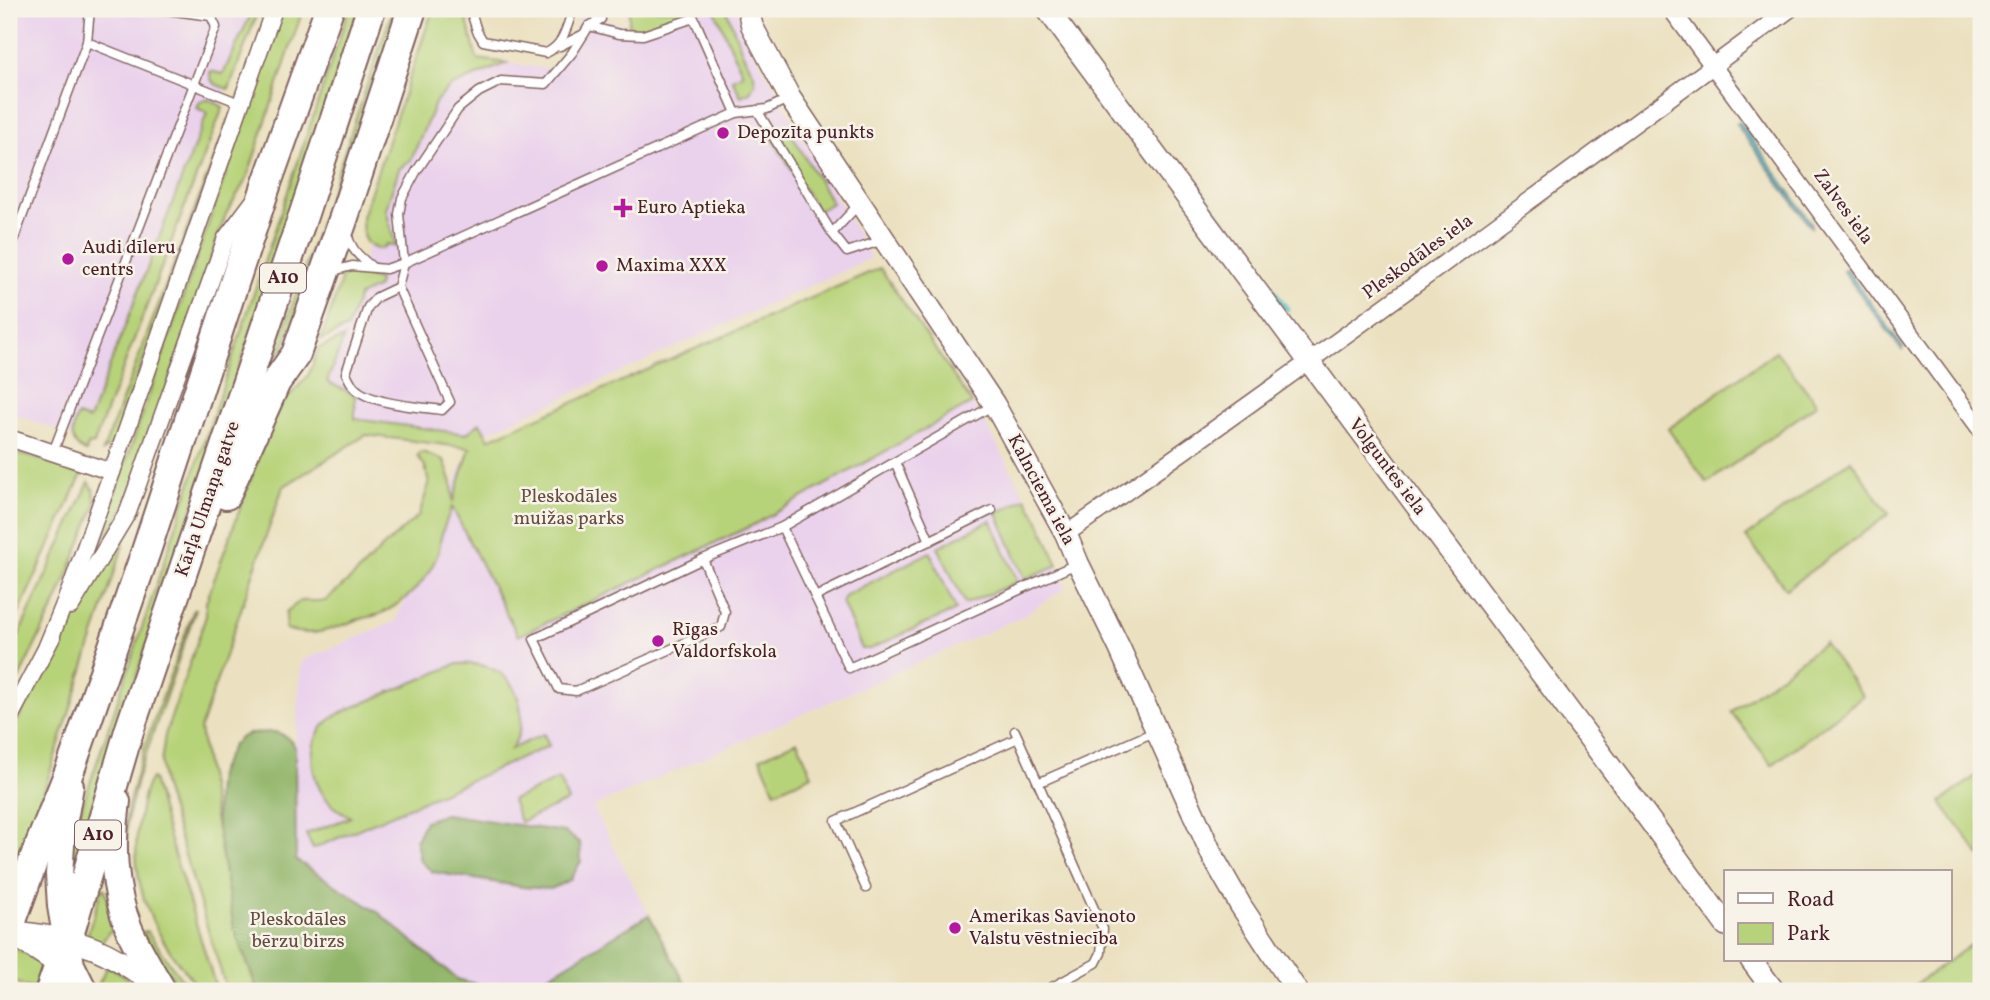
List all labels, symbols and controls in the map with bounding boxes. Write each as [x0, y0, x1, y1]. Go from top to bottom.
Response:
place label: Depozīta punkts [737, 120, 874, 146]
marker: Depozīta punkts [715, 125, 731, 141]
street label: Zalves iela [1807, 164, 1879, 250]
place label: Euro Aptieka [637, 195, 746, 221]
marker: Euro Aptieka [615, 200, 631, 216]
street label: Pleskodāles iela [1357, 208, 1479, 306]
place label: Audi dīleru centrs [82, 235, 176, 283]
marker: Audi dīleru centrs [60, 251, 76, 267]
place label: Maxima XXX [616, 253, 727, 279]
marker: Maxima XXX [594, 258, 610, 274]
road number: A10 [260, 264, 306, 292]
street label: Volguntes iela [1342, 413, 1432, 521]
street label: Kārļa Ulmaņa gatve [169, 418, 247, 580]
street label: Kalnciema iela [1001, 430, 1081, 550]
park label: Pleskodāles muižas parks [514, 484, 624, 532]
place label: Rīgas Valdorfskola [672, 617, 777, 665]
marker: Rīgas Valdorfskola [650, 633, 666, 649]
road number: A10 [75, 820, 121, 850]
legend [1724, 870, 1952, 962]
text: Road [1787, 886, 1834, 915]
place label: Amerikas Savienoto Valstu vēstniecība [969, 904, 1136, 952]
park label: Pleskodāles bērzu birzs [249, 907, 347, 955]
marker: Amerikas Savienoto Valstu vēstniecība [947, 920, 963, 936]
text: Park [1787, 920, 1830, 949]

